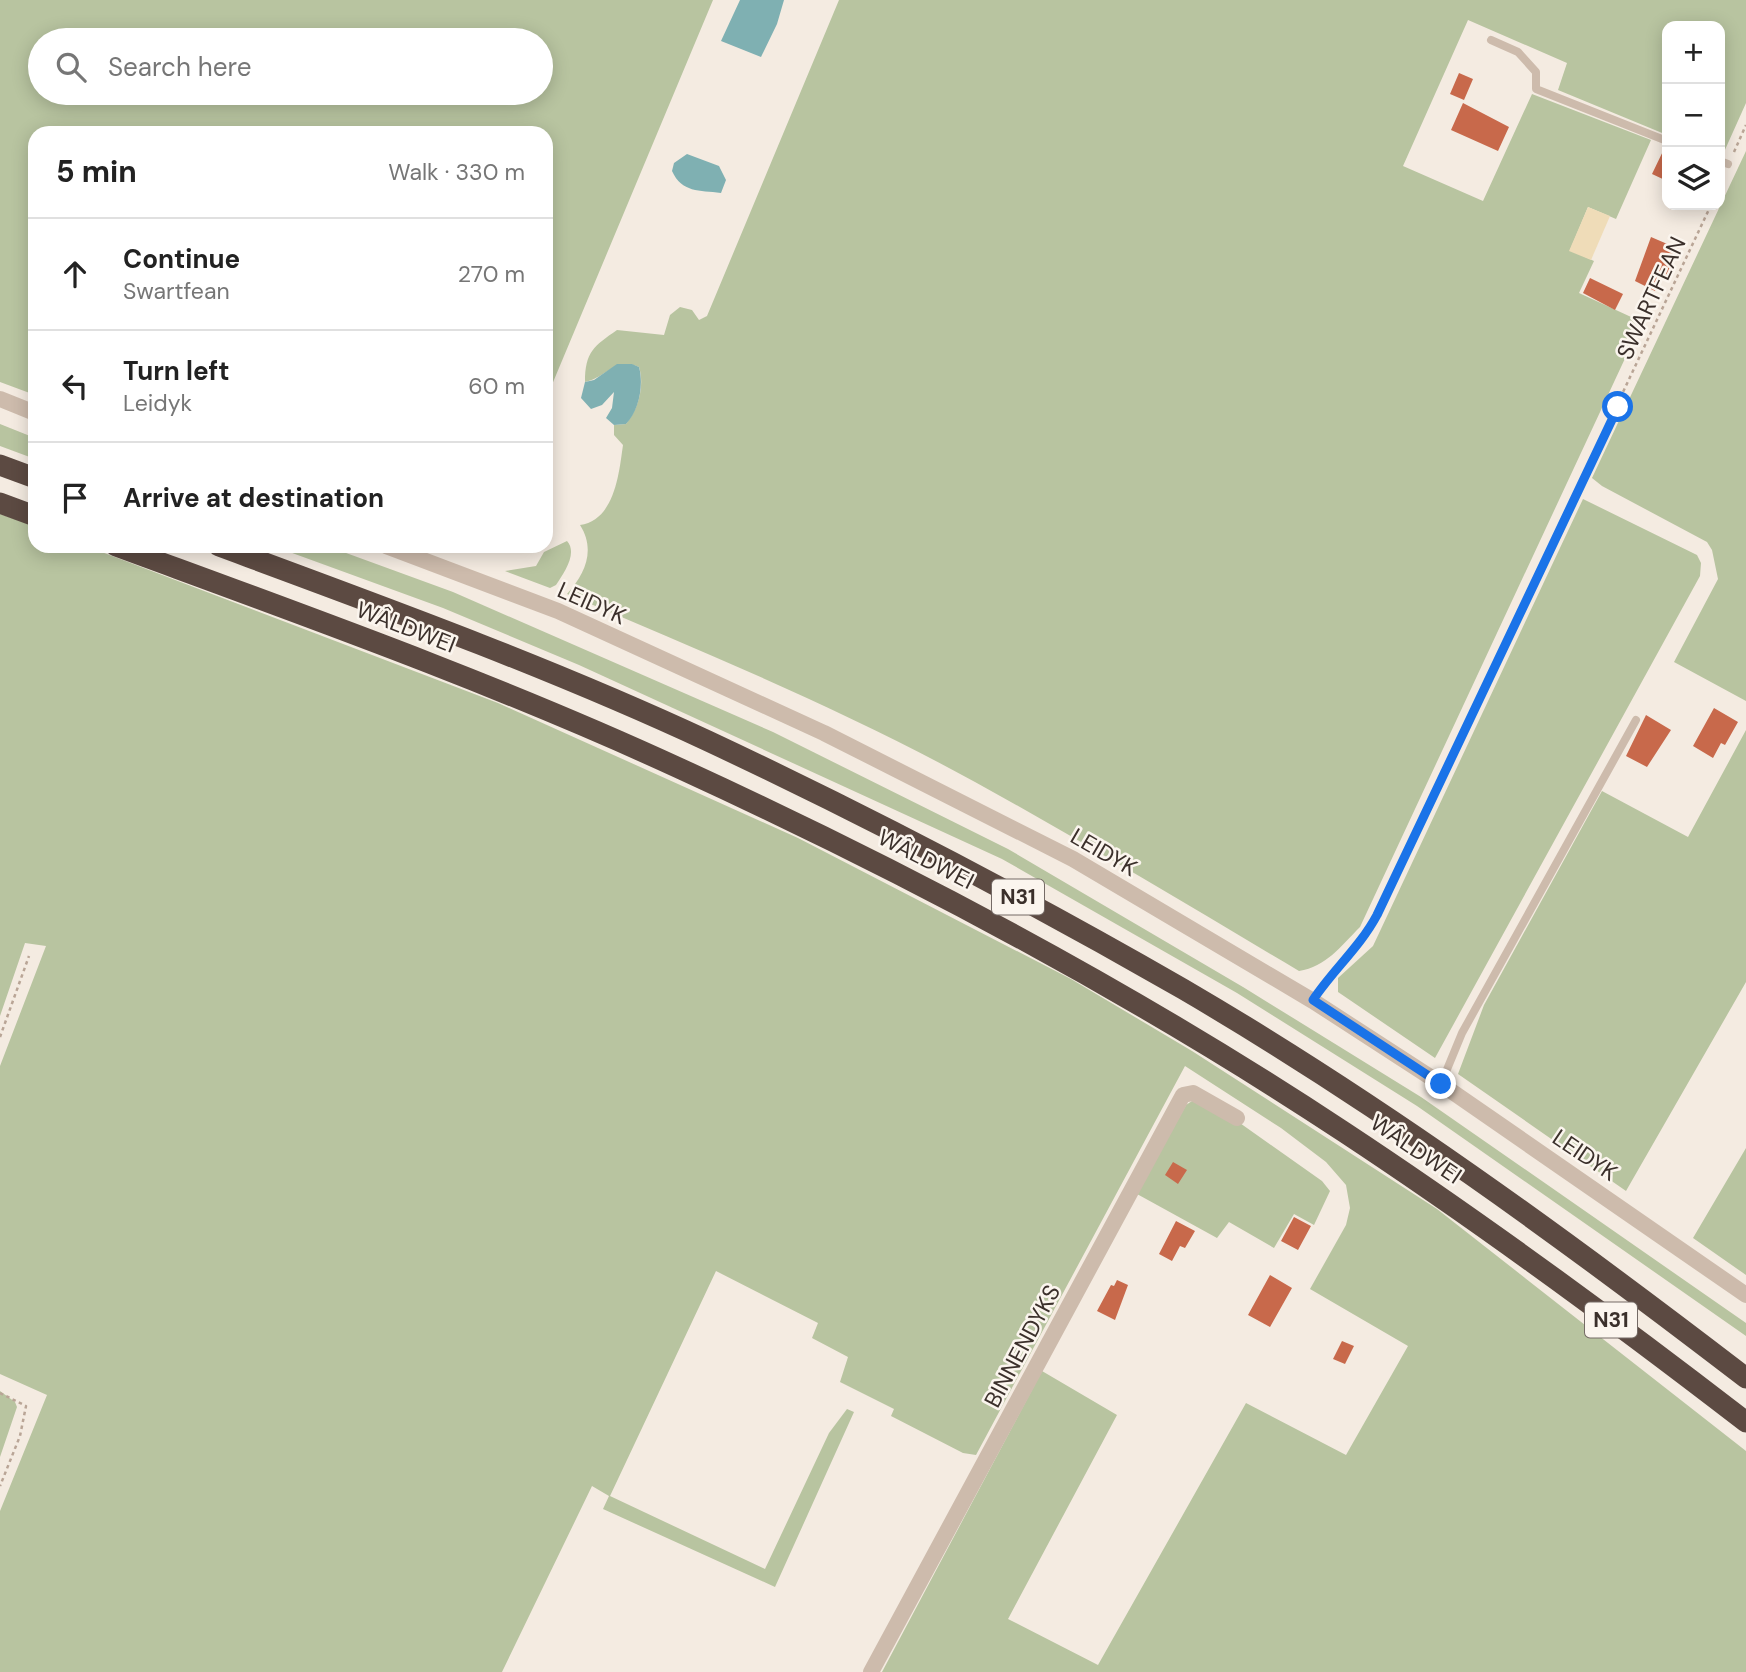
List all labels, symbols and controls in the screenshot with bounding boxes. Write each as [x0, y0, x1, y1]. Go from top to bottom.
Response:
map controls [1662, 21, 1725, 210]
button: + [1662, 21, 1725, 84]
search box [28, 28, 553, 105]
icon: search [52, 48, 90, 86]
text: Search here [108, 50, 251, 84]
button: − [1662, 84, 1725, 147]
button: layers [1662, 147, 1725, 210]
text: 5 min [56, 152, 137, 191]
text: Walk · 330 m [388, 157, 525, 187]
street label: SWARTFEAN [1610, 232, 1692, 364]
text: Continue [123, 242, 240, 276]
icon: ahead [56, 255, 94, 293]
text: 270 m [458, 259, 525, 289]
text: Swartfean [123, 276, 230, 306]
text: Turn left [123, 354, 230, 388]
icon: left [56, 367, 94, 405]
text: 60 m [468, 371, 525, 401]
text: Leidyk [123, 388, 192, 418]
route start [1602, 391, 1633, 422]
icon: arrive [56, 479, 94, 517]
text: Arrive at destination [123, 481, 384, 515]
street label: LEIDYK [553, 575, 631, 631]
street label: WÂLDWEI [352, 594, 460, 660]
street label: LEIDYK [1065, 821, 1143, 883]
street label: WÂLDWEI [873, 822, 979, 896]
road number: N31 [992, 880, 1044, 914]
route end [1425, 1068, 1456, 1099]
street label: WÂLDWEI [1365, 1108, 1467, 1190]
street label: LEIDYK [1547, 1122, 1623, 1188]
street label: BINNENDYKS [977, 1279, 1067, 1413]
road number: N31 [1585, 1302, 1637, 1338]

